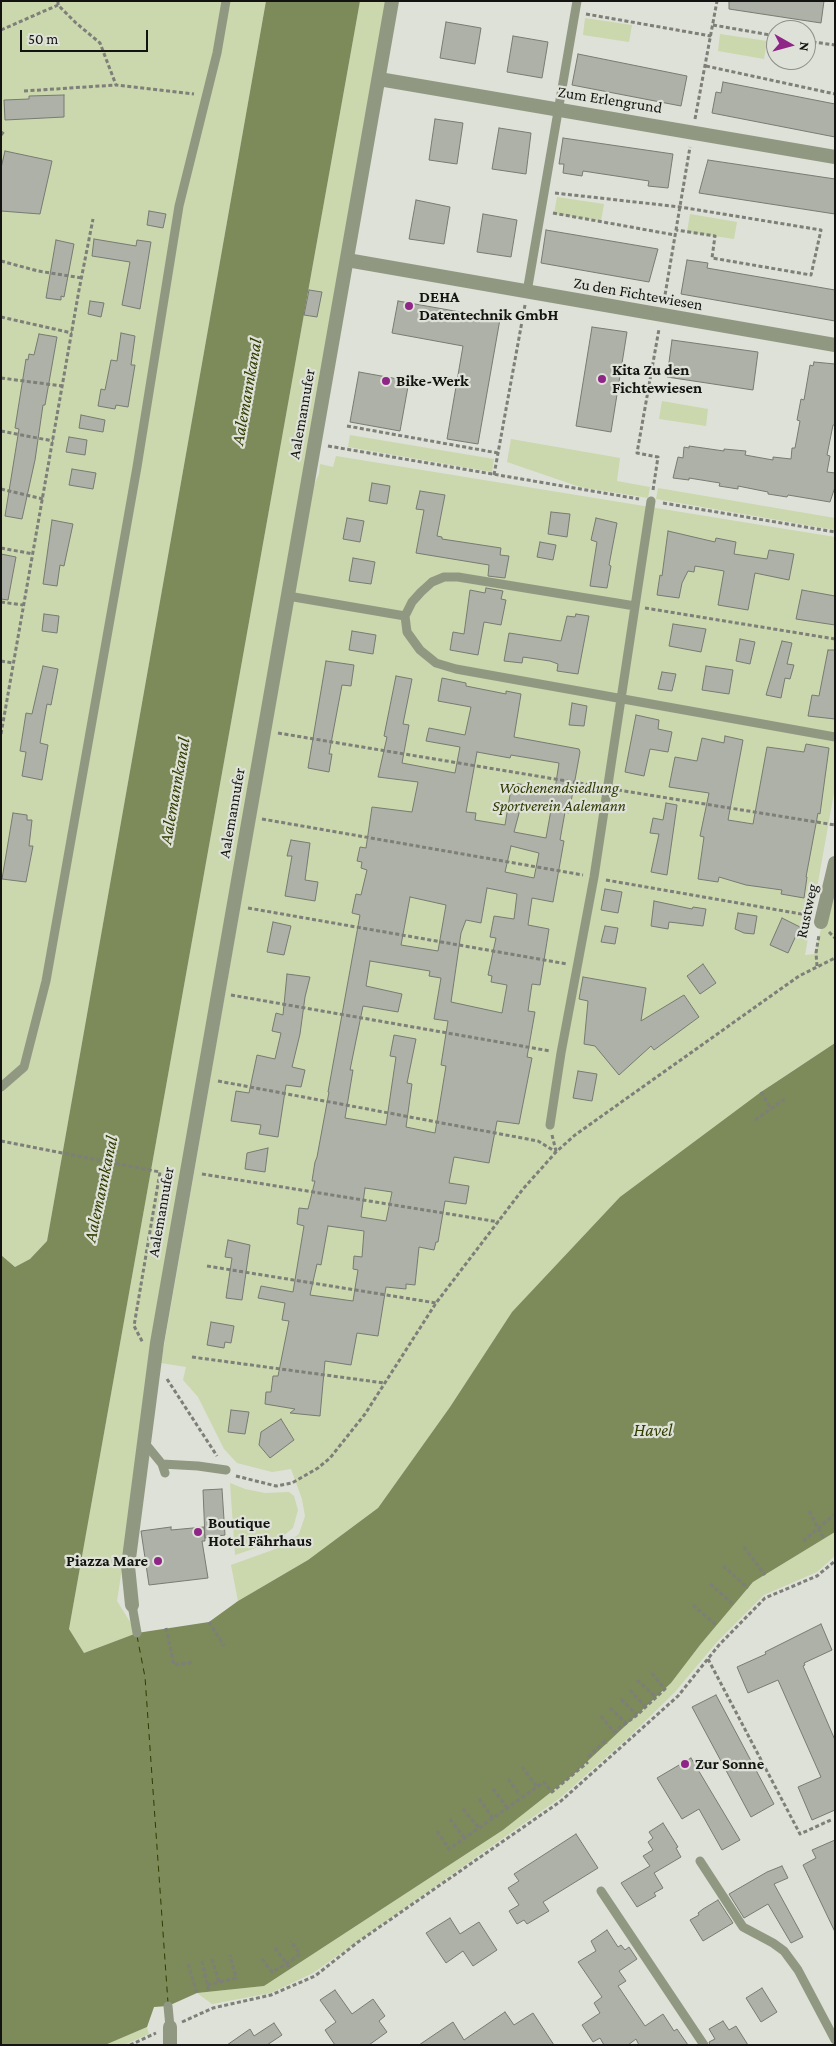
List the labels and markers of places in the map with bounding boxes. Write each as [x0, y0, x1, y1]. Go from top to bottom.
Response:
place label: DEHA Datentechnik GmbH [419, 287, 558, 325]
marker: DEHA Datentechnik GmbH [403, 300, 415, 312]
place label: Kita Zu den Fichtewiesen [612, 360, 702, 398]
place label: Bike-Werk [396, 371, 469, 391]
marker: Kita Zu den Fichtewiesen [596, 373, 608, 385]
marker: Bike-Werk [380, 375, 392, 387]
place label: Boutique Hotel Fährhaus [208, 1513, 312, 1551]
marker: Boutique Hotel Fährhaus [192, 1526, 204, 1538]
place label: Piazza Mare [66, 1551, 148, 1571]
marker: Piazza Mare [152, 1555, 164, 1567]
place label: Zur Sonne [695, 1754, 764, 1774]
marker: Zur Sonne [679, 1758, 691, 1770]

